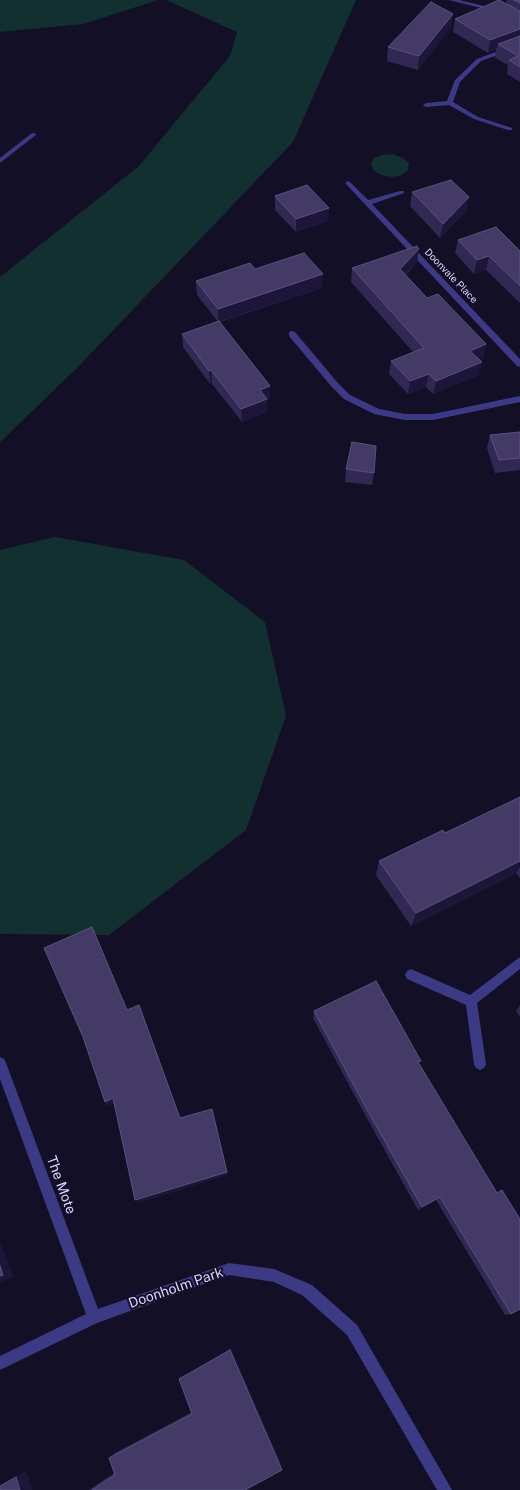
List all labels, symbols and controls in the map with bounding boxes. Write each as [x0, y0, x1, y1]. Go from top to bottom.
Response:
street label: Doonvale Place [422, 246, 480, 306]
street label: The Mote [43, 1154, 79, 1216]
street label: Doonholm Park [126, 1264, 226, 1312]

